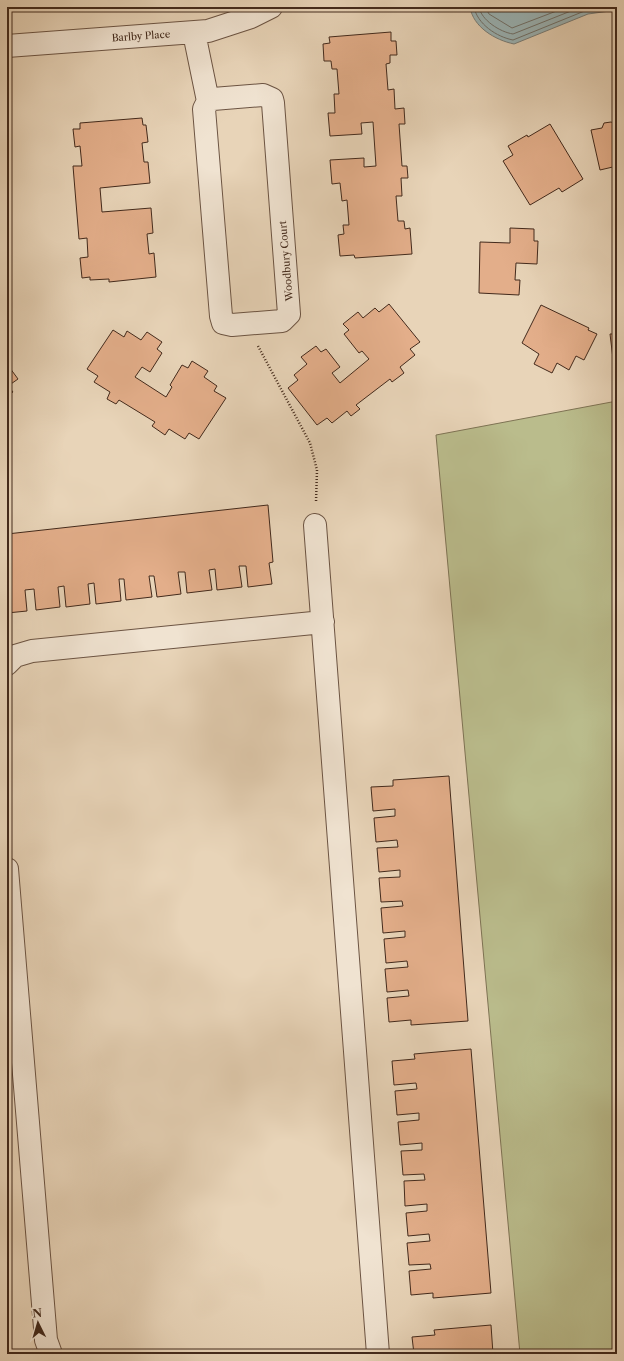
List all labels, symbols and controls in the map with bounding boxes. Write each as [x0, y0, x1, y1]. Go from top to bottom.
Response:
street label: Barlby Place [111, 27, 171, 45]
street label: Woodbury Court [276, 220, 296, 303]
north arrow [18, 1303, 58, 1343]
text: N [32, 1306, 43, 1320]

